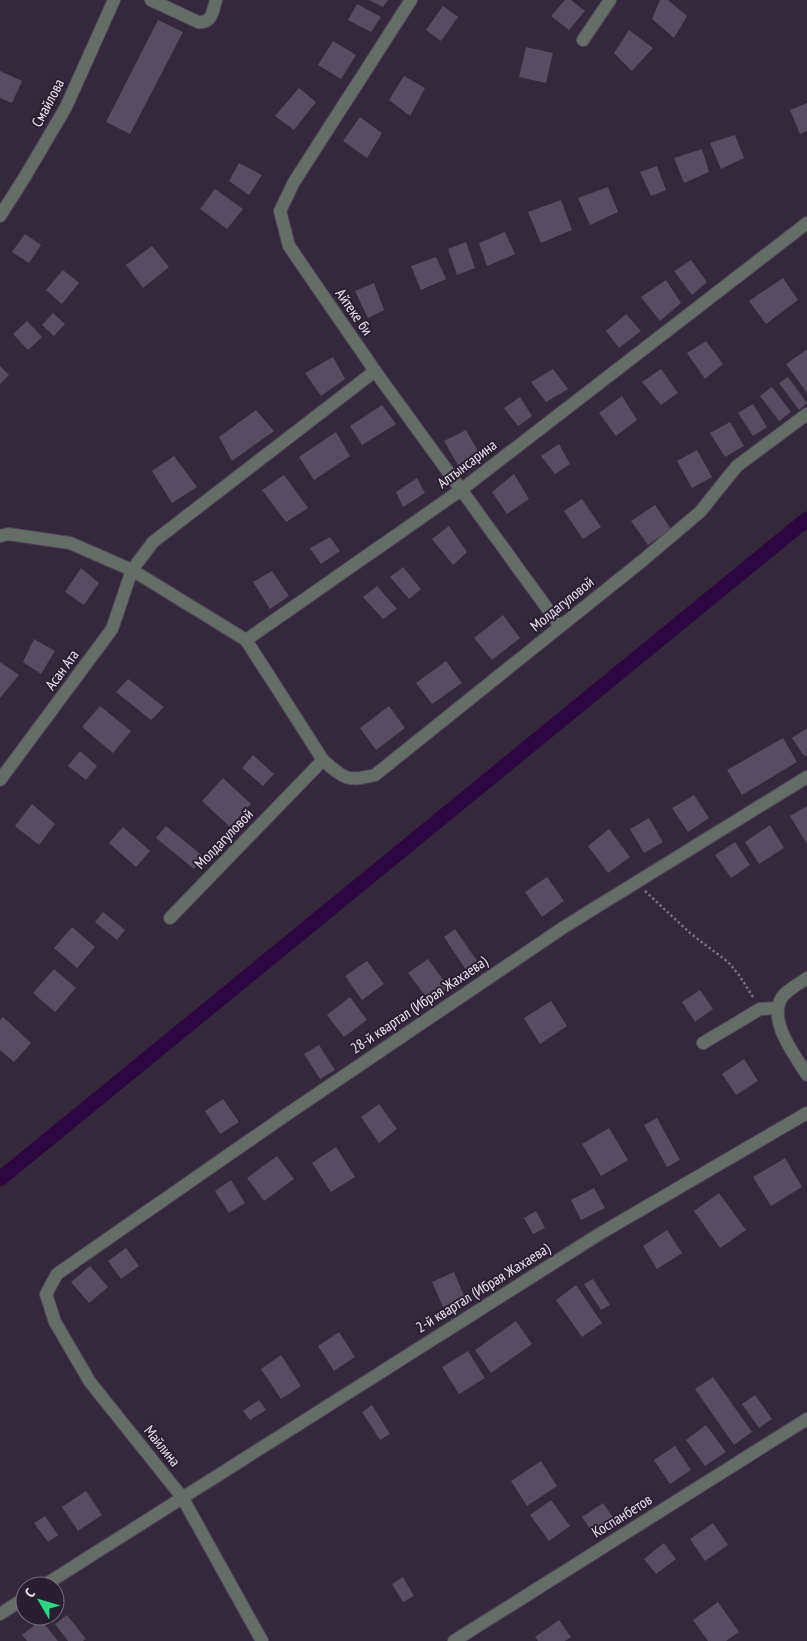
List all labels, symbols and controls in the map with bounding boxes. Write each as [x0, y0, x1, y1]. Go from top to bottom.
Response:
street label: Смайлова [27, 75, 68, 130]
street label: Айтеке би [332, 285, 377, 339]
street label: Алтынсарина [433, 435, 500, 492]
street label: Молдагуловой [526, 572, 597, 635]
street label: Асан Ата [41, 646, 83, 694]
street label: Молдагуловой [190, 805, 257, 873]
street label: 28-й квартал (Ибрая Жахаева) [347, 951, 491, 1058]
street label: 2-й квартал (Ибрая Жахаева) [412, 1238, 554, 1337]
street label: Майлина [140, 1421, 185, 1470]
street label: Коспанбетов [588, 1490, 655, 1541]
north arrow [15, 1576, 65, 1626]
text: С [21, 1584, 39, 1601]

